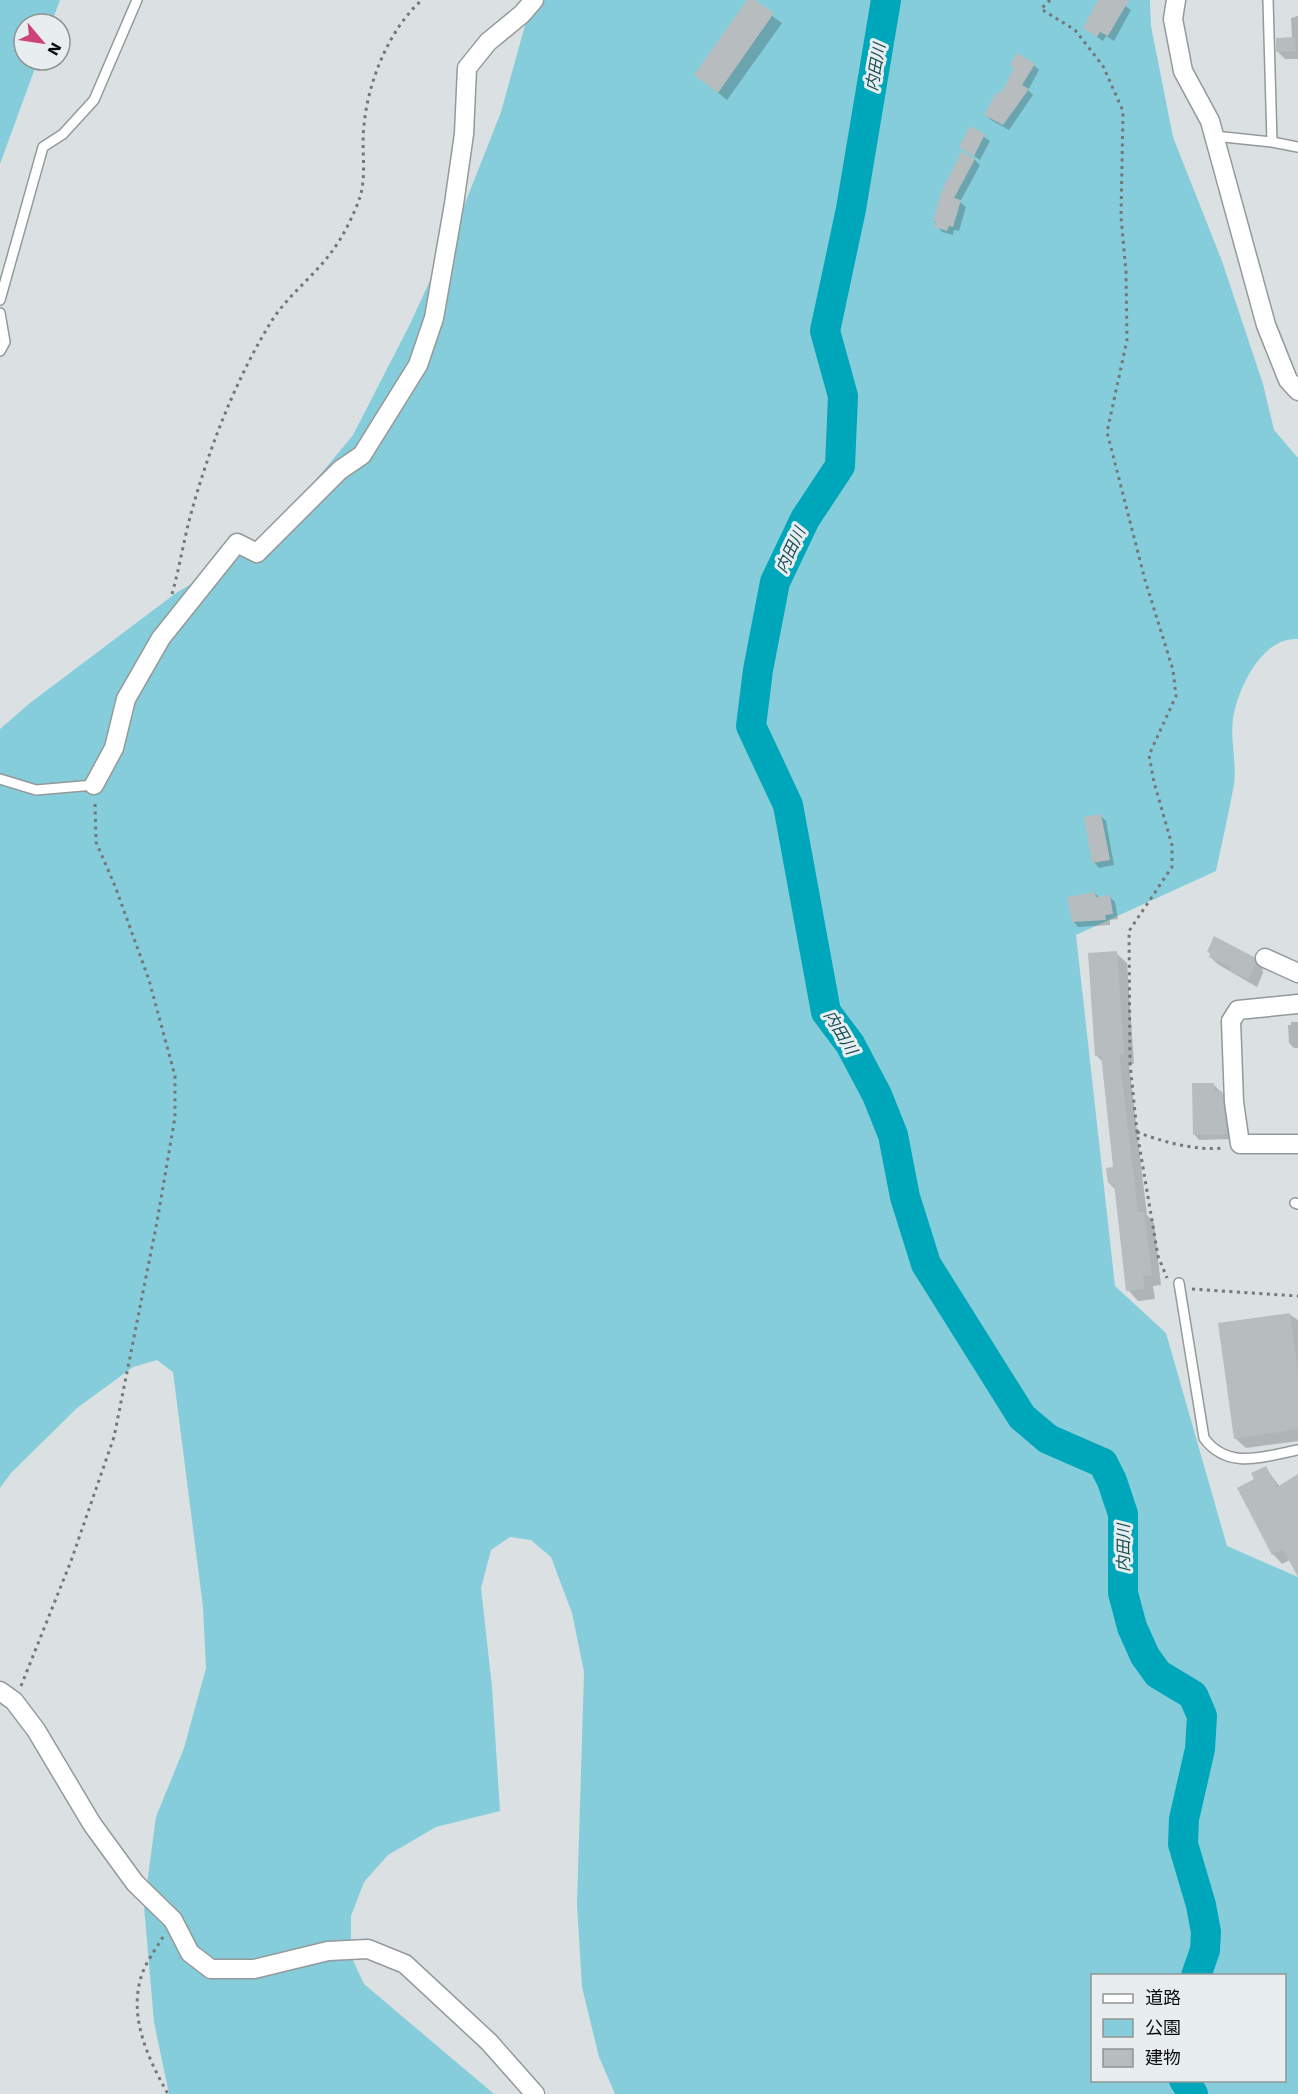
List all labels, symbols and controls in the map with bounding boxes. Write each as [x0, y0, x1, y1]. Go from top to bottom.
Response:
north arrow [12, 12, 72, 72]
text: N [43, 39, 66, 59]
water label: 内田川 [862, 40, 889, 92]
water label: 内田川 [772, 523, 810, 576]
water label: 内田川 [820, 1007, 862, 1059]
water label: 内田川 [1114, 1522, 1133, 1572]
legend [1091, 1974, 1286, 2082]
text: 道路 [1145, 1987, 1181, 2008]
text: 公園 [1145, 2017, 1181, 2038]
text: 建物 [1145, 2047, 1181, 2068]

